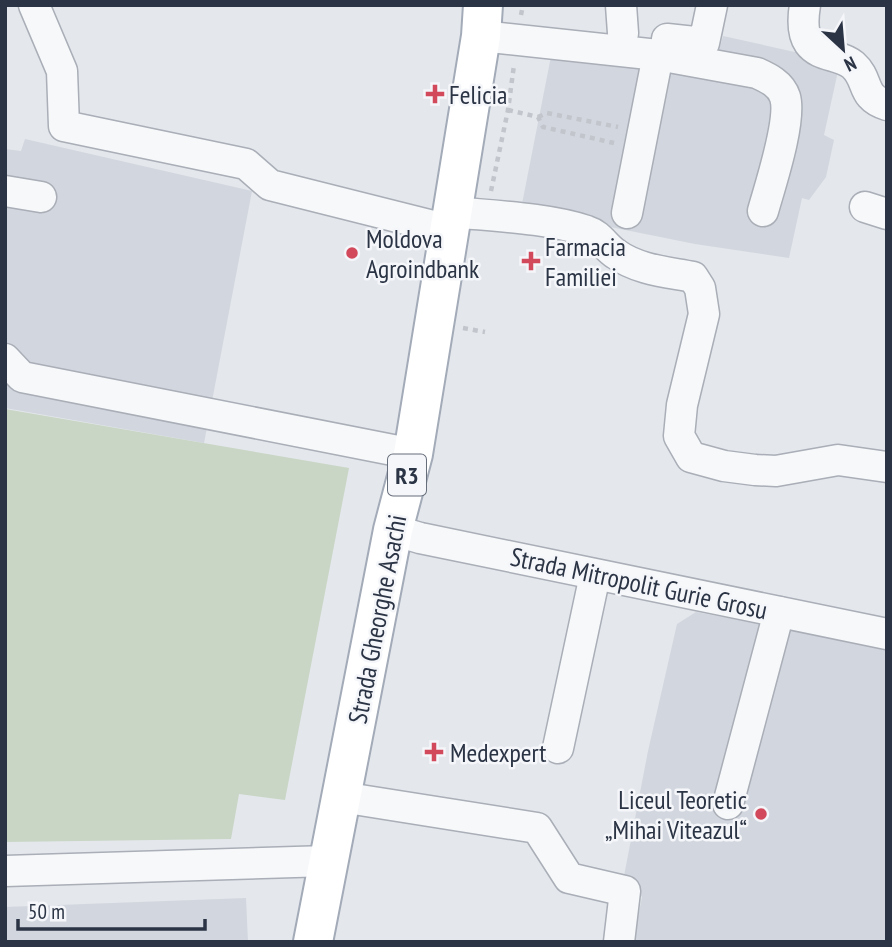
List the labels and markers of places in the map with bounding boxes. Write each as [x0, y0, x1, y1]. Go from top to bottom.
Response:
place label: Felicia [449, 78, 507, 111]
marker: Felicia [427, 86, 443, 102]
place label: Moldova Agroindbank [366, 222, 479, 285]
place label: Farmacia Familiei [545, 230, 626, 293]
marker: Moldova Agroindbank [344, 245, 360, 261]
marker: Farmacia Familiei [523, 253, 539, 269]
place label: Medexpert [450, 736, 547, 769]
marker: Medexpert [424, 742, 444, 762]
place label: Liceul Teoretic „Mihai Viteazul“ [605, 783, 747, 846]
marker: Liceul Teoretic „Mihai Viteazul“ [753, 806, 769, 822]

